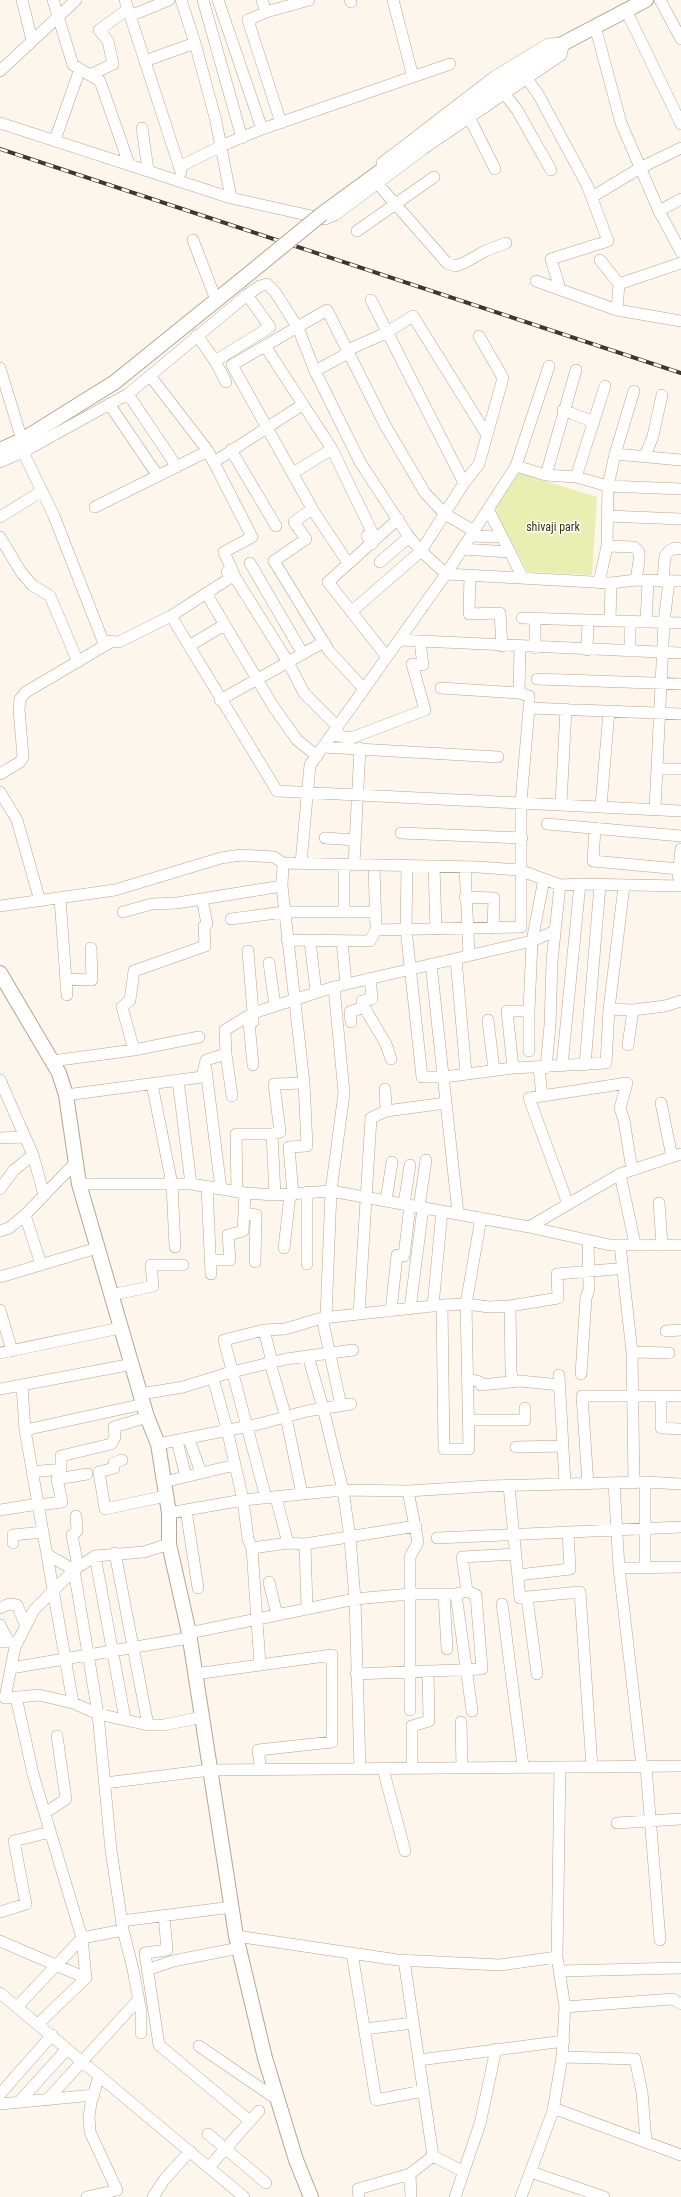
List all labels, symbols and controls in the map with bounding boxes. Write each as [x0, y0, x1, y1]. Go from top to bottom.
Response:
park label: shivaji park [526, 521, 580, 535]

